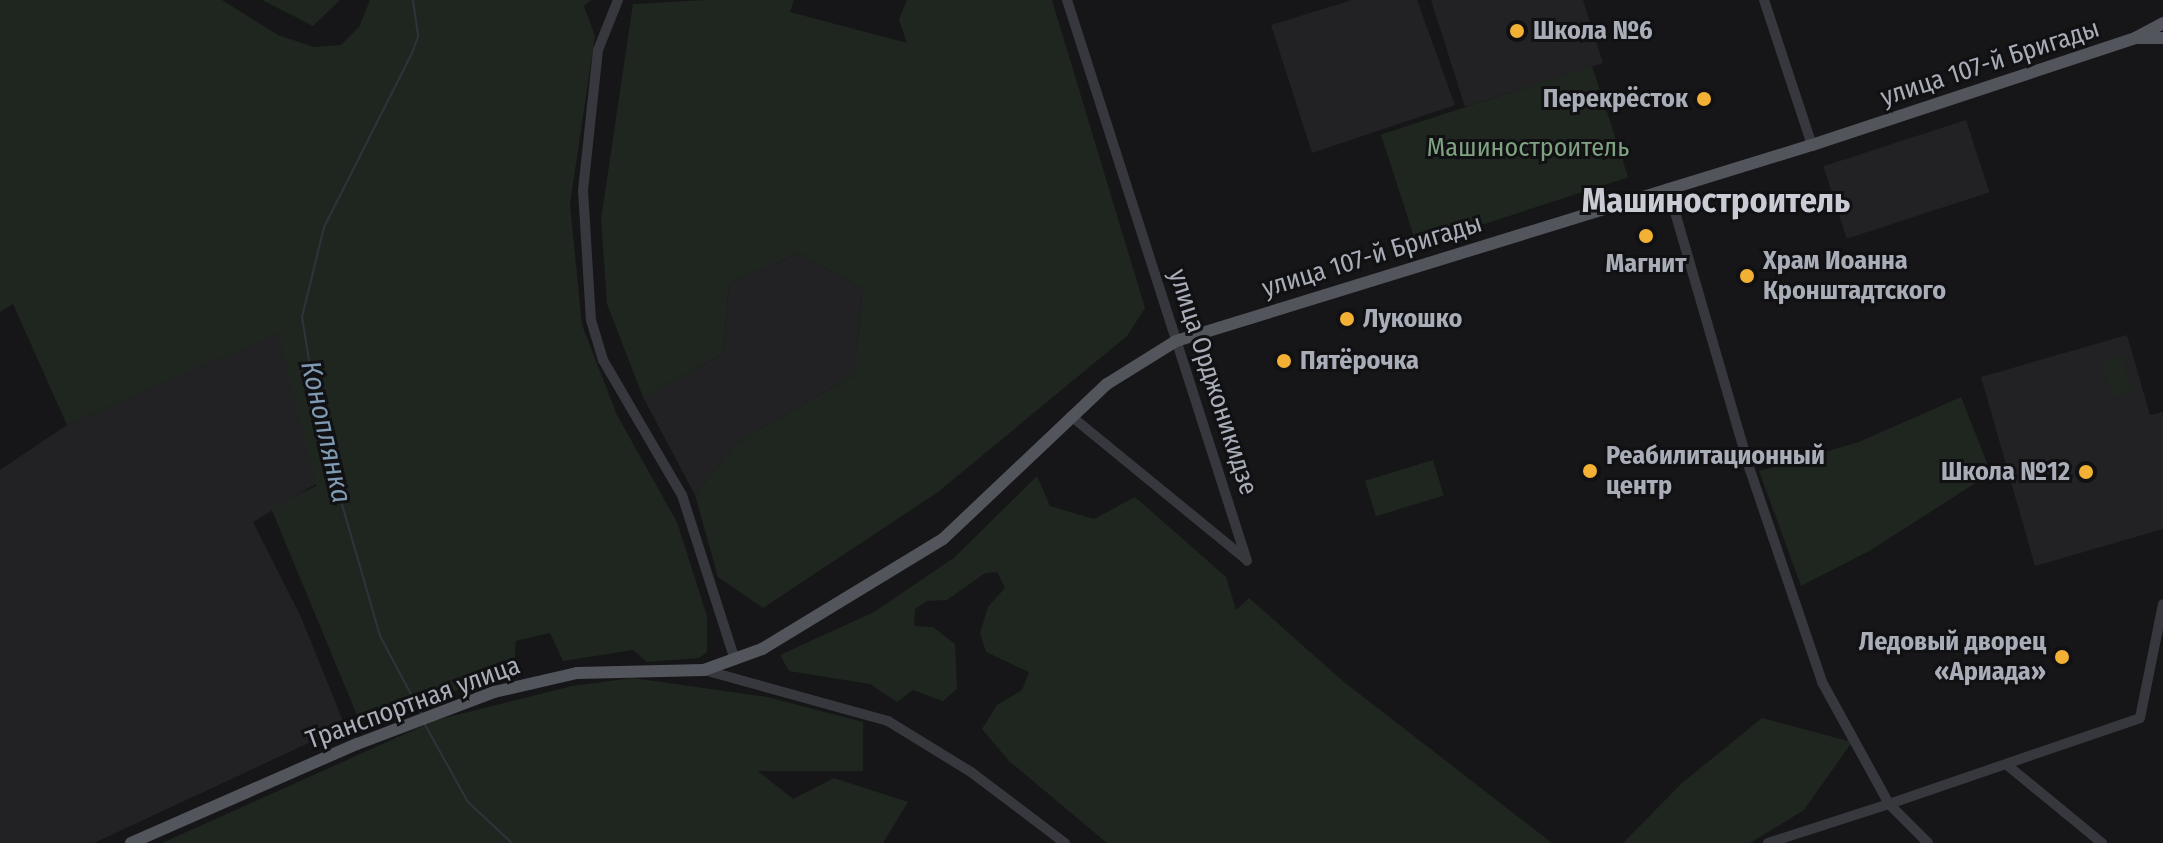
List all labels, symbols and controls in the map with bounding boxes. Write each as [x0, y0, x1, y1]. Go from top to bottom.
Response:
street label: улица 107-й Бригады [1877, 13, 2103, 113]
place label: Школа №6 [1533, 15, 1653, 47]
marker: Школа №6 [1508, 22, 1526, 40]
place label: Перекрёсток [1543, 83, 1688, 115]
marker: Перекрёсток [1695, 90, 1713, 108]
park label: Машиностроитель [1427, 132, 1629, 164]
district label: Машиностроитель [1582, 181, 1850, 221]
street label: улица 107-й Бригады [1258, 208, 1486, 304]
marker: Магнит [1637, 227, 1655, 245]
place label: Храм Иоанна Кронштадтского [1763, 245, 1946, 306]
place label: Магнит [1606, 248, 1686, 280]
street label: улица Орджоникидзе [1162, 265, 1264, 499]
marker: Храм Иоанна Кронштадтского [1738, 267, 1756, 285]
place label: Лукошко [1363, 303, 1462, 335]
marker: Лукошко [1338, 310, 1356, 328]
place label: Пятёрочка [1300, 345, 1419, 377]
marker: Пятёрочка [1275, 352, 1293, 370]
water label: Коноплянка [293, 358, 359, 506]
place label: Реабилитационный центр [1606, 440, 1825, 502]
place label: Школа №12 [1941, 456, 2070, 488]
marker: Реабилитационный центр [1581, 462, 1599, 480]
marker: Школа №12 [2077, 463, 2095, 481]
place label: Ледовый дворец «Ариада» [1859, 626, 2046, 688]
marker: Ледовый дворец «Ариада» [2053, 648, 2071, 666]
street label: Транспортная улица [302, 650, 524, 756]

